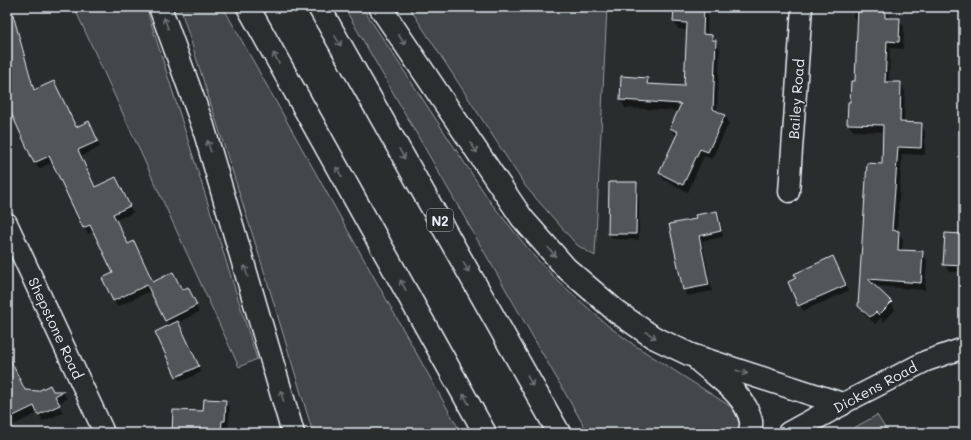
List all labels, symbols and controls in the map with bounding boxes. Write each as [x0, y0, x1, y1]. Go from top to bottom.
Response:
one-way arrow [162, 18, 170, 30]
one-way arrow [398, 34, 406, 45]
one-way arrow [335, 35, 343, 47]
one-way arrow [272, 52, 280, 64]
street label: Bailey Road [784, 58, 808, 140]
one-way arrow [205, 140, 212, 153]
one-way arrow [470, 142, 478, 153]
one-way arrow [399, 148, 407, 160]
one-way arrow [335, 166, 343, 178]
road number: N2 [427, 209, 453, 231]
one-way arrow [547, 246, 556, 257]
one-way arrow [463, 261, 471, 273]
one-way arrow [242, 264, 249, 277]
street label: Shepstone Road [24, 274, 88, 382]
one-way arrow [398, 280, 406, 292]
one-way arrow [645, 331, 656, 339]
street label: Dickens Road [830, 357, 920, 417]
one-way arrow [735, 368, 747, 376]
one-way arrow [527, 375, 534, 387]
one-way arrow [278, 389, 285, 402]
one-way arrow [462, 393, 469, 405]

